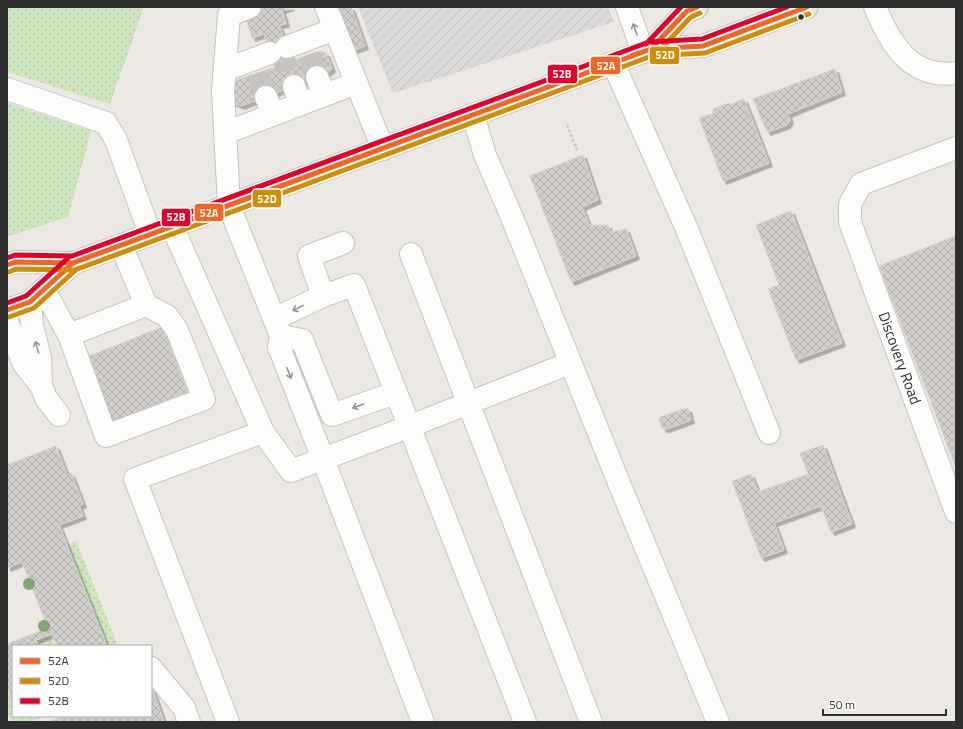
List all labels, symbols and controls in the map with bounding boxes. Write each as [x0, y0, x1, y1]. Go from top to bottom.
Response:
unlabelled marker [796, 12, 806, 22]
one-way arrow [631, 23, 638, 36]
line badge: 52D [649, 46, 680, 65]
text: 52D [655, 47, 675, 63]
line badge: 52A [590, 56, 621, 75]
text: 52A [597, 58, 616, 74]
line badge: 52B [547, 64, 578, 84]
text: 52B [552, 66, 572, 82]
line badge: 52D [252, 189, 282, 208]
text: 52D [257, 191, 277, 207]
line badge: 52A [194, 203, 224, 222]
text: 52A [200, 205, 219, 221]
line badge: 52B [161, 208, 191, 227]
text: 52B [166, 209, 186, 225]
one-way arrow [293, 304, 305, 312]
street label: Discovery Road [873, 308, 927, 408]
one-way arrow [33, 341, 40, 354]
one-way arrow [285, 367, 293, 379]
one-way arrow [353, 402, 365, 410]
legend [12, 645, 152, 717]
text: 52A [48, 651, 69, 670]
text: 52D [48, 671, 69, 690]
text: 52B [48, 691, 69, 710]
scale bar [823, 691, 946, 717]
text: 50 m [829, 695, 855, 714]

